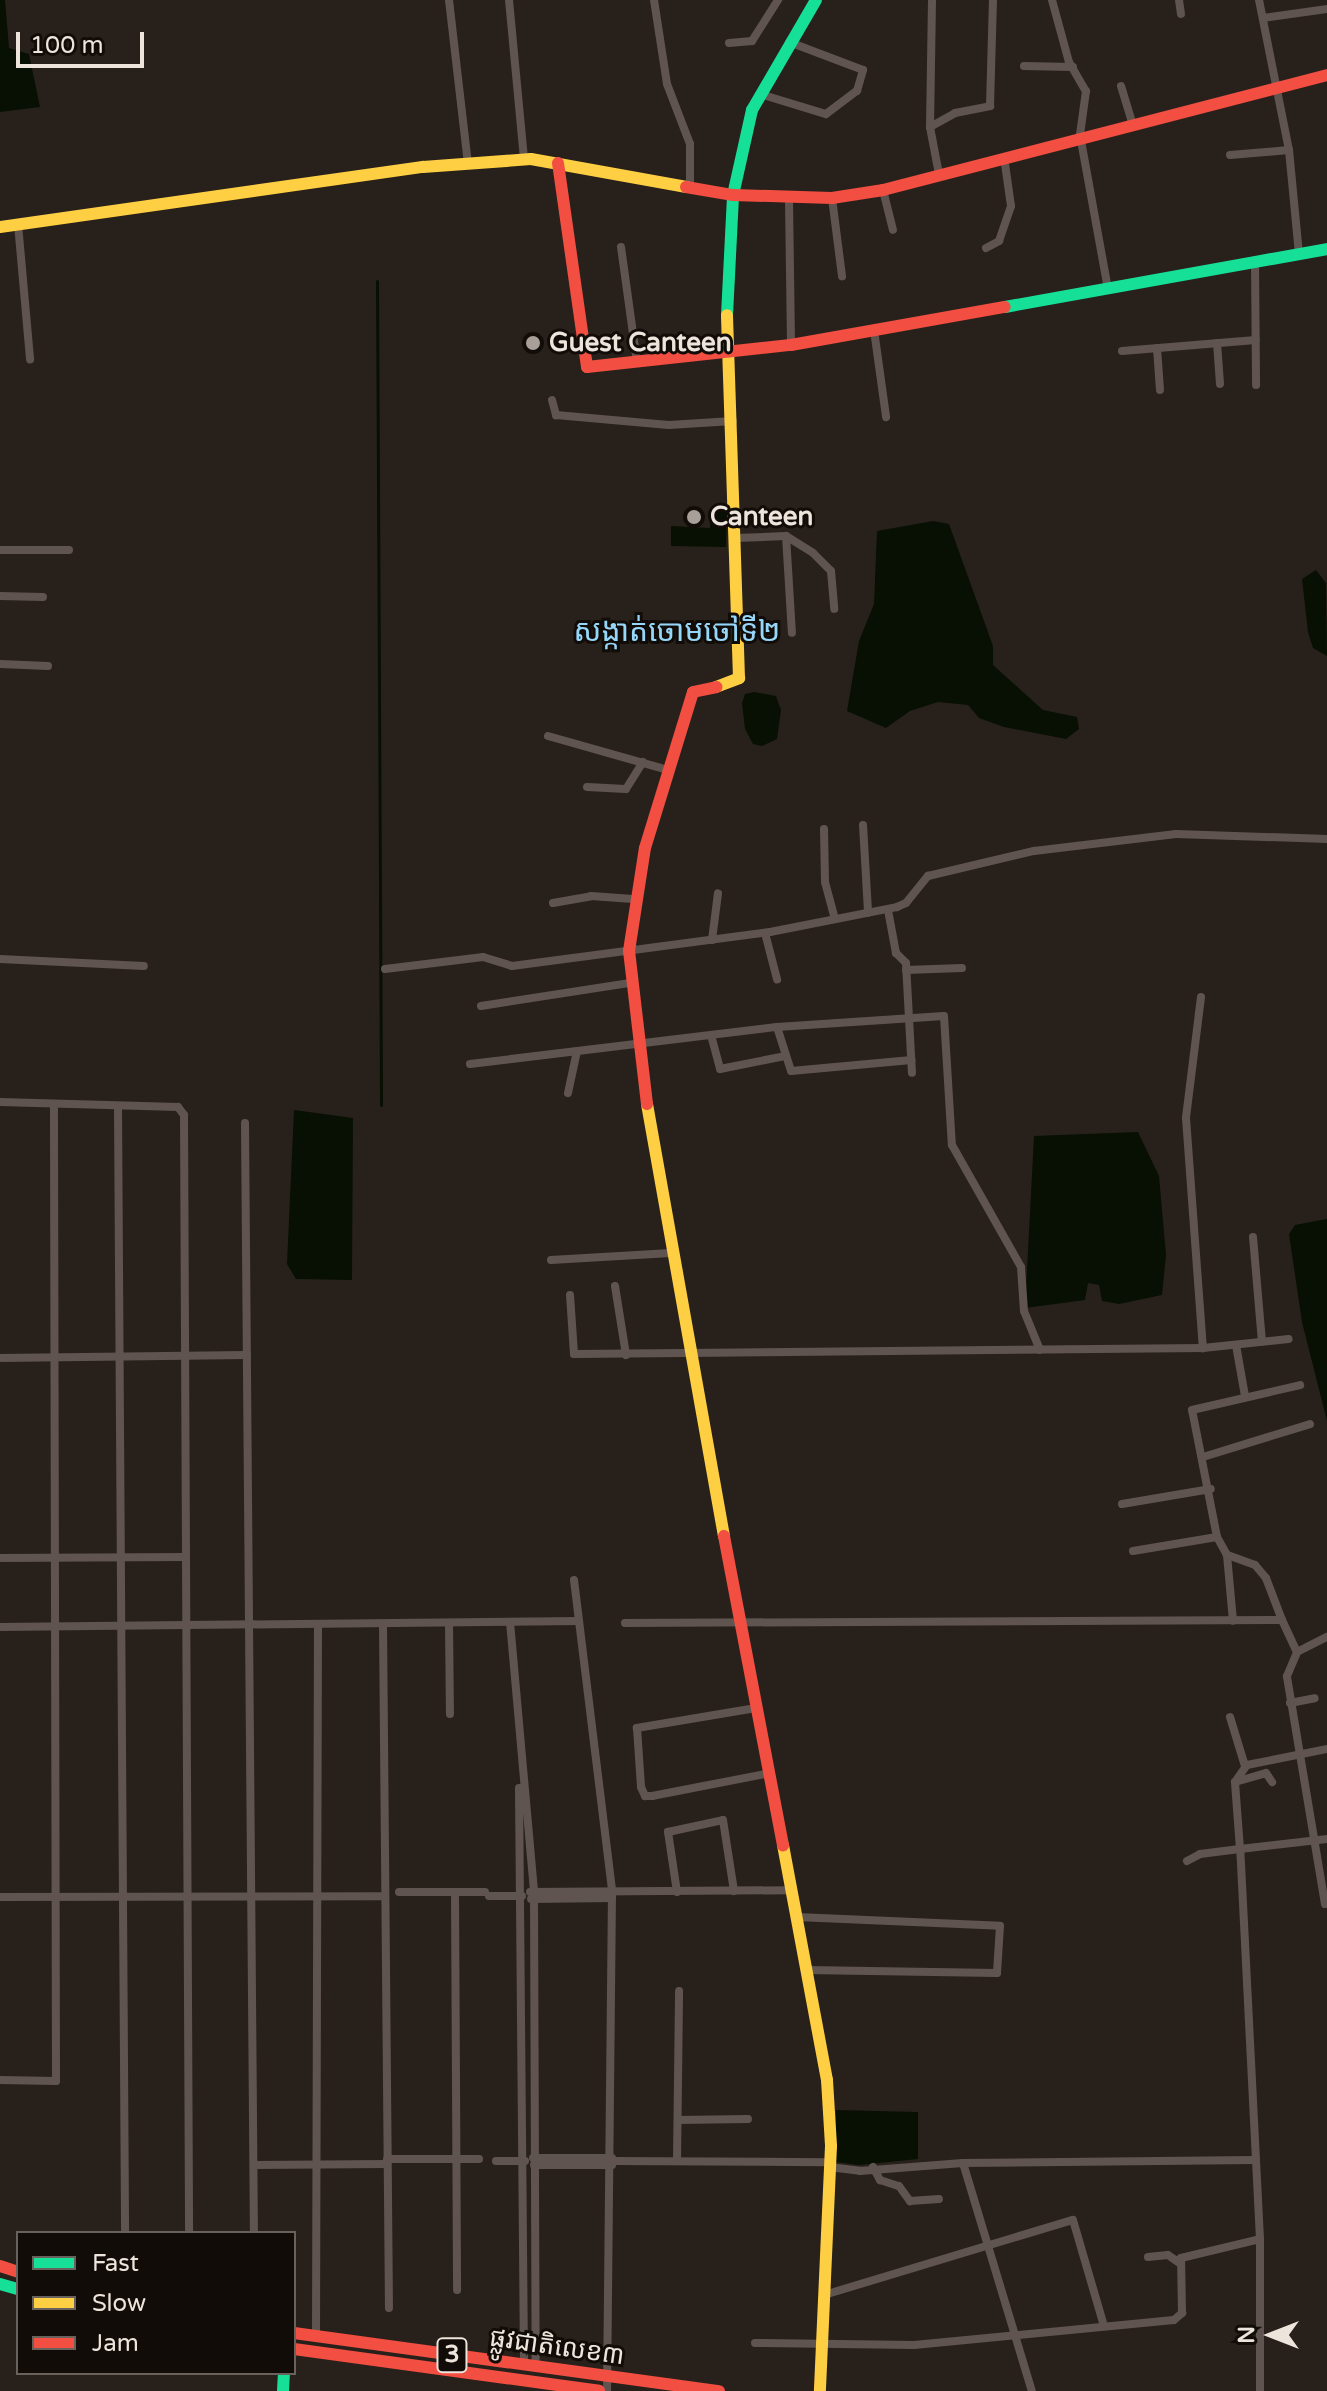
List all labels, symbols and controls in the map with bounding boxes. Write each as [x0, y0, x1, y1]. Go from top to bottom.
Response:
scale bar [20, 16, 148, 66]
text: 100 m [30, 31, 104, 60]
place label: Guest Canteen [549, 327, 732, 359]
marker: Guest Canteen [524, 334, 542, 352]
place label: Canteen [710, 501, 813, 533]
marker: Canteen [685, 508, 703, 526]
district label: សង្កាត់ចោមចៅទី២ [574, 614, 780, 650]
legend [16, 2231, 296, 2375]
text: Fast [92, 2249, 139, 2278]
text: Slow [92, 2289, 146, 2318]
north arrow [1231, 2295, 1311, 2375]
street label: ផ្លូវជាតិលេខ៣ [487, 2322, 627, 2372]
text: N [1234, 2326, 1260, 2344]
text: Jam [92, 2329, 139, 2358]
road number: 3 [436, 2335, 468, 2375]

